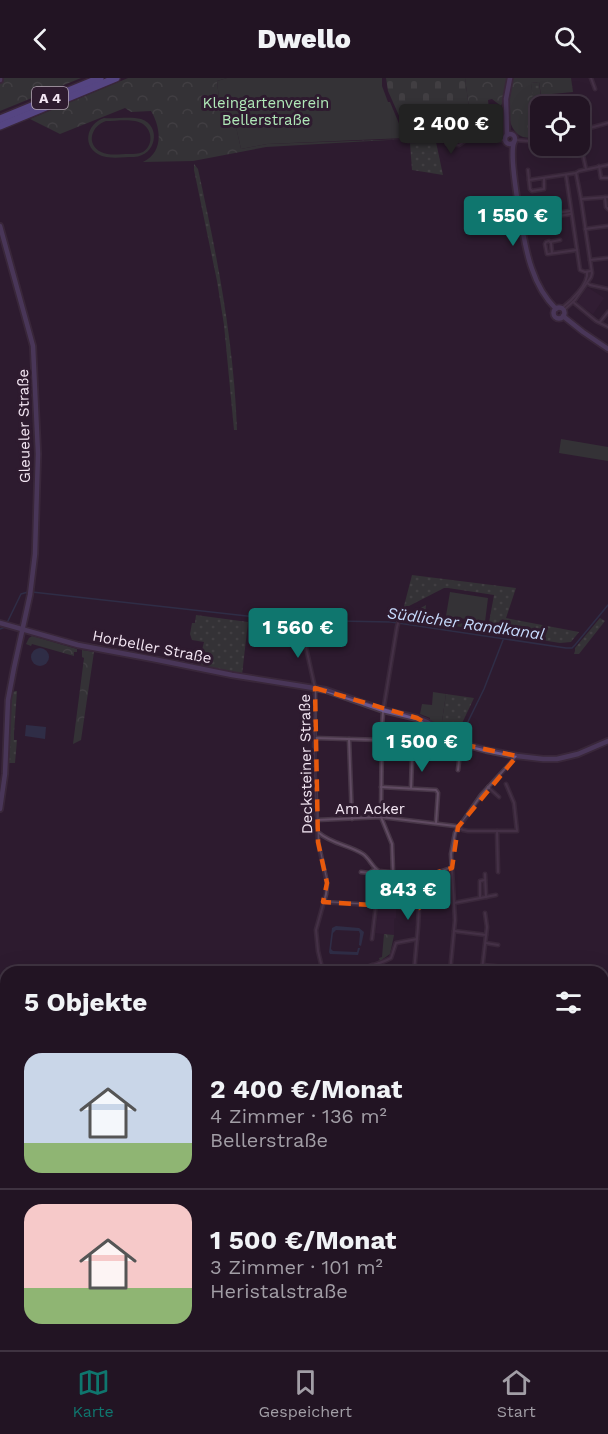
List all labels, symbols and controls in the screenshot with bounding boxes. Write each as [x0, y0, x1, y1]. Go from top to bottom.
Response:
icon: back [24, 23, 57, 56]
text: Dwello [257, 23, 351, 55]
icon: search [551, 23, 584, 56]
road number: A 4 [32, 87, 68, 109]
park label: Kleingartenverein Bellerstraße [203, 94, 329, 129]
map controls [530, 96, 590, 156]
button: locate [530, 96, 590, 156]
pin: 2 400 € [396, 104, 506, 155]
text: 2 400 € [413, 111, 489, 135]
pin: 1 550 € [458, 196, 568, 247]
text: 1 550 € [478, 203, 548, 227]
street label: Gleueler Straße [14, 369, 34, 483]
water label: Südlicher Randkanal [386, 603, 546, 644]
pin: 1 560 € [243, 608, 353, 659]
text: 1 560 € [263, 615, 333, 639]
street label: Horbeller Straße [91, 627, 213, 667]
street label: Decksteiner Straße [296, 694, 316, 834]
pin: 1 500 € [367, 722, 477, 773]
text: 1 500 € [386, 729, 458, 753]
street label: Am Acker [335, 800, 405, 818]
pin: 843 € [366, 870, 450, 921]
text: 843 € [379, 877, 437, 901]
icon: filters [552, 986, 585, 1019]
text: 5 Objekte [24, 987, 147, 1017]
text: 2 400 €/Monat [210, 1074, 402, 1104]
icon: home [72, 1077, 144, 1149]
text: 4 Zimmer · 136 m² [210, 1104, 387, 1128]
text: Bellerstraße [210, 1128, 328, 1152]
text: 1 500 €/Monat [210, 1225, 396, 1255]
icon: home [72, 1228, 144, 1300]
text: 3 Zimmer · 101 m² [210, 1255, 383, 1279]
text: Heristalstraße [210, 1279, 348, 1303]
tab: Karte [72, 1366, 114, 1421]
tab: Gespeichert [258, 1366, 352, 1421]
tab: Start [497, 1366, 536, 1421]

